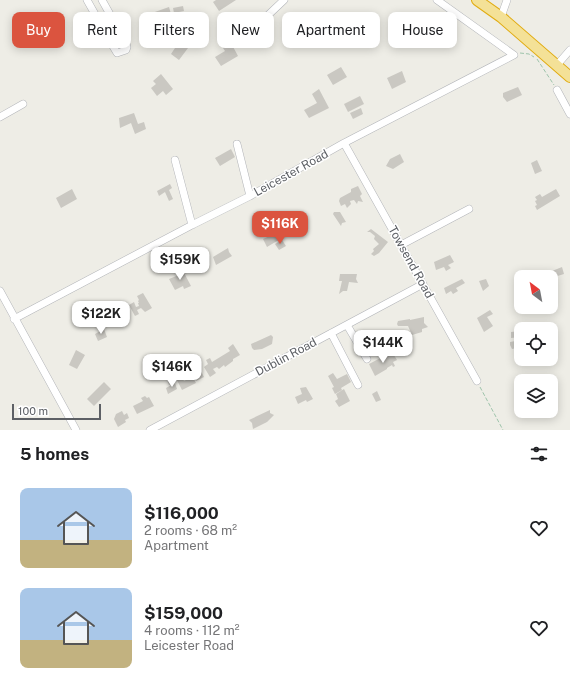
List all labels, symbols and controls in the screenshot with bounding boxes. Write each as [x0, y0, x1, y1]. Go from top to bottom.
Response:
chip: Buy [12, 12, 65, 48]
chip: Rent [73, 12, 131, 48]
chip: Filters [139, 12, 209, 48]
chip: New [217, 12, 274, 48]
chip: Apartment [282, 12, 380, 48]
chip: House [388, 12, 457, 48]
street label: Leicester Road [251, 147, 331, 199]
pin: $116K [252, 211, 308, 245]
text: $116K [261, 216, 299, 231]
street label: Towsend Road [385, 223, 437, 301]
pin: $159K [152, 247, 208, 281]
text: $159K [159, 252, 201, 267]
north arrow [514, 270, 558, 314]
map controls [514, 270, 558, 418]
pin: $122K [73, 301, 129, 335]
text: $122K [81, 306, 121, 321]
button: locate [514, 322, 558, 366]
pin: $144K [355, 330, 411, 364]
street label: Dublin Road [253, 335, 319, 379]
text: $144K [363, 335, 403, 350]
pin: $146K [144, 354, 200, 388]
text: $146K [152, 359, 192, 374]
button: layers [514, 374, 558, 418]
scale bar [12, 402, 101, 421]
text: 100 m [18, 405, 48, 417]
icon: filters [528, 443, 550, 465]
text: 5 homes [20, 444, 89, 464]
text: $116,000 [144, 503, 219, 523]
icon: home [52, 504, 100, 552]
icon: heart [528, 517, 550, 539]
text: 2 rooms · 68 m² [144, 523, 237, 538]
text: Apartment [144, 538, 209, 553]
text: $159,000 [144, 603, 223, 623]
icon: home [52, 604, 100, 652]
icon: heart [528, 617, 550, 639]
text: 4 rooms · 112 m² [144, 623, 239, 638]
text: Leicester Road [144, 638, 234, 653]

